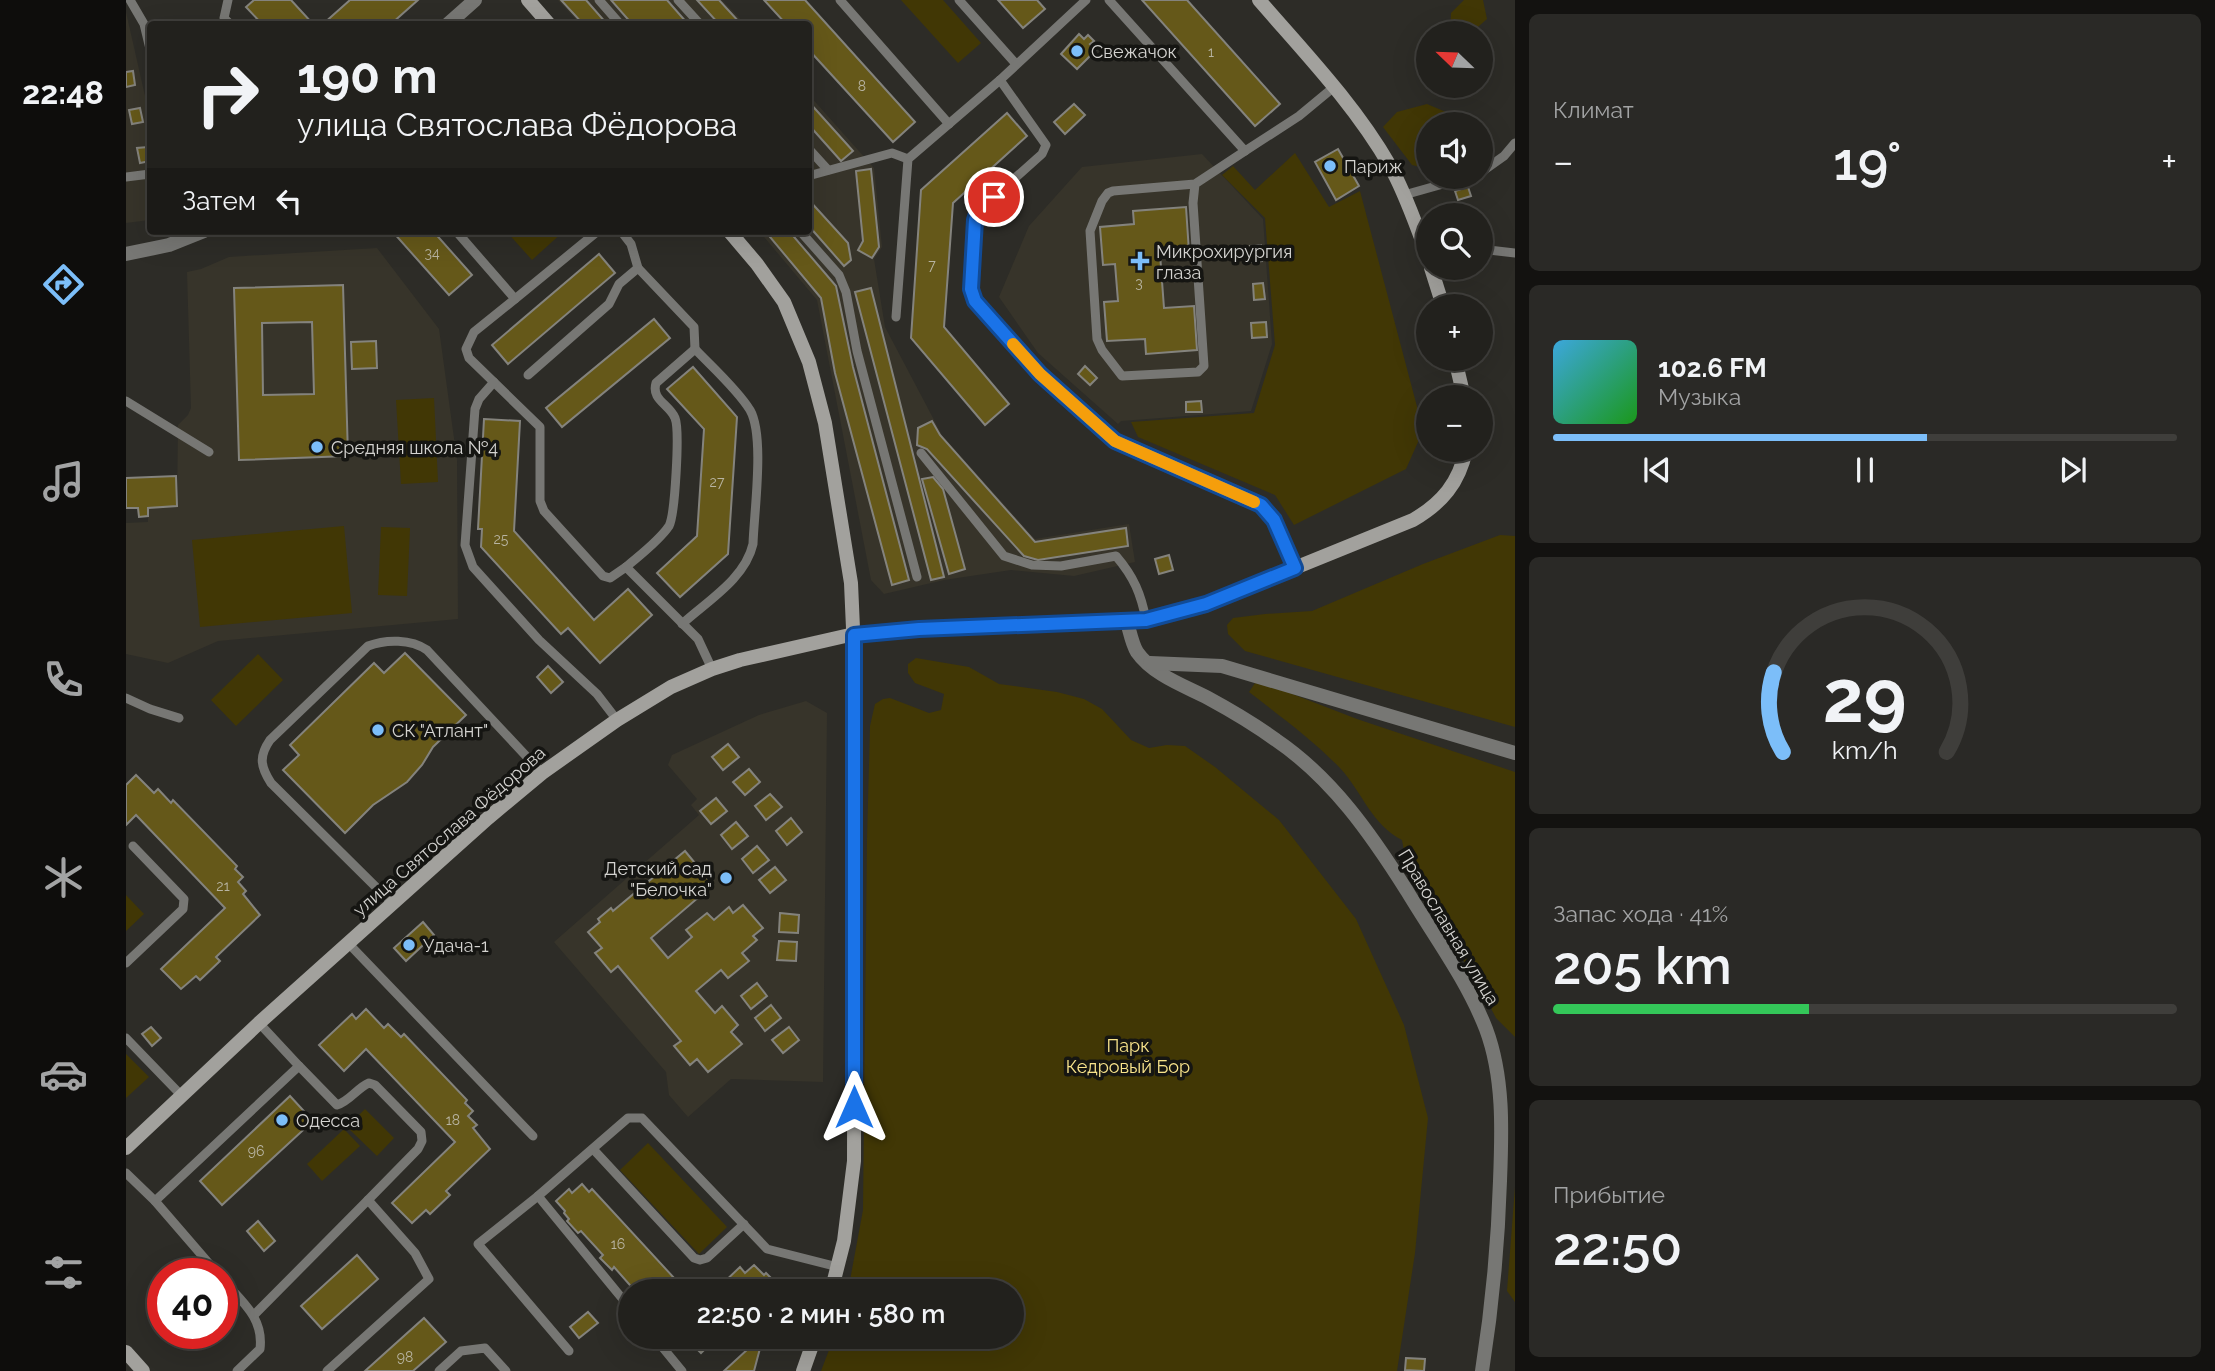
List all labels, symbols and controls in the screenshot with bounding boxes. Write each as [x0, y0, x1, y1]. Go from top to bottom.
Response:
north arrow [1416, 21, 1493, 98]
map controls [1416, 21, 1493, 462]
place label: Свежачок [1091, 41, 1177, 62]
marker: Свежачок [1069, 43, 1085, 59]
house number: 1 [1208, 44, 1214, 60]
text: 190 m [297, 47, 438, 104]
icon: right [182, 49, 273, 140]
text: 22:48 [22, 74, 104, 111]
house number: 8 [858, 78, 866, 94]
text: Климат [1553, 96, 1634, 123]
text: улица Святослава Фёдорова [297, 106, 737, 143]
button: sound [1416, 112, 1493, 189]
text: 19° [1833, 131, 1901, 192]
text: − [1553, 139, 1573, 184]
text: + [2161, 139, 2177, 184]
place label: Париж [1344, 156, 1403, 177]
marker: Париж [1322, 158, 1338, 174]
pin [964, 167, 1024, 227]
icon: arrive [975, 178, 1013, 216]
icon: left [270, 182, 308, 220]
text: Затем [182, 186, 256, 216]
button: search [1416, 203, 1493, 280]
place label: Микрохирургия глаза [1156, 241, 1292, 283]
house number: 34 [424, 245, 440, 261]
marker: Микрохирургия глаза [1130, 251, 1150, 271]
house number: 7 [928, 257, 936, 273]
icon: directions [39, 260, 88, 309]
house number: 3 [1135, 275, 1143, 291]
button: + [1416, 294, 1493, 371]
text: 102.6 FM [1658, 353, 1767, 383]
text: Музыка [1658, 383, 1741, 410]
button: − [1416, 385, 1493, 462]
place label: Средняя школа №4 [331, 437, 498, 458]
marker: Средняя школа №4 [309, 439, 325, 455]
icon: previous [1638, 451, 1676, 489]
icon: pause [1846, 451, 1884, 489]
icon: next [2054, 451, 2092, 489]
icon: music [39, 457, 88, 506]
house number: 27 [710, 474, 725, 490]
house number: 25 [494, 531, 509, 547]
text: 29 [1823, 654, 1907, 739]
icon: phone [39, 655, 88, 704]
place label: СК "Атлант" [392, 720, 488, 741]
marker: СК "Атлант" [370, 722, 386, 738]
text: km/h [1832, 734, 1898, 764]
street label: улица Святослава Фёдорова [349, 742, 549, 920]
street label: Православная улица [1394, 845, 1504, 1009]
icon: climate [39, 853, 88, 902]
place label: Детский сад "Белочка" [604, 858, 712, 900]
marker: Детский сад "Белочка" [718, 870, 734, 886]
house number: 21 [216, 878, 230, 894]
text: Запас хода · 41% [1553, 900, 1728, 927]
place label: Удача-1 [423, 935, 489, 956]
text: 205 km [1553, 935, 1732, 996]
marker: Удача-1 [401, 937, 417, 953]
park label: Парк Кедровый Бор [1066, 1035, 1190, 1077]
icon: car [39, 1050, 88, 1099]
position arrow [817, 1070, 891, 1144]
place label: Одесса [296, 1110, 360, 1131]
marker: Одесса [274, 1112, 290, 1128]
house number: 18 [446, 1112, 460, 1128]
house number: 96 [248, 1143, 264, 1159]
text: Прибытие [1553, 1181, 1665, 1208]
text: 22:50 [1553, 1216, 1682, 1277]
house number: 16 [611, 1236, 625, 1252]
icon: filters [39, 1248, 88, 1297]
speed limit sign: 40 [147, 1258, 238, 1349]
text: 22:50 · 2 мин · 580 m [697, 1299, 945, 1329]
house number: 98 [397, 1349, 413, 1365]

